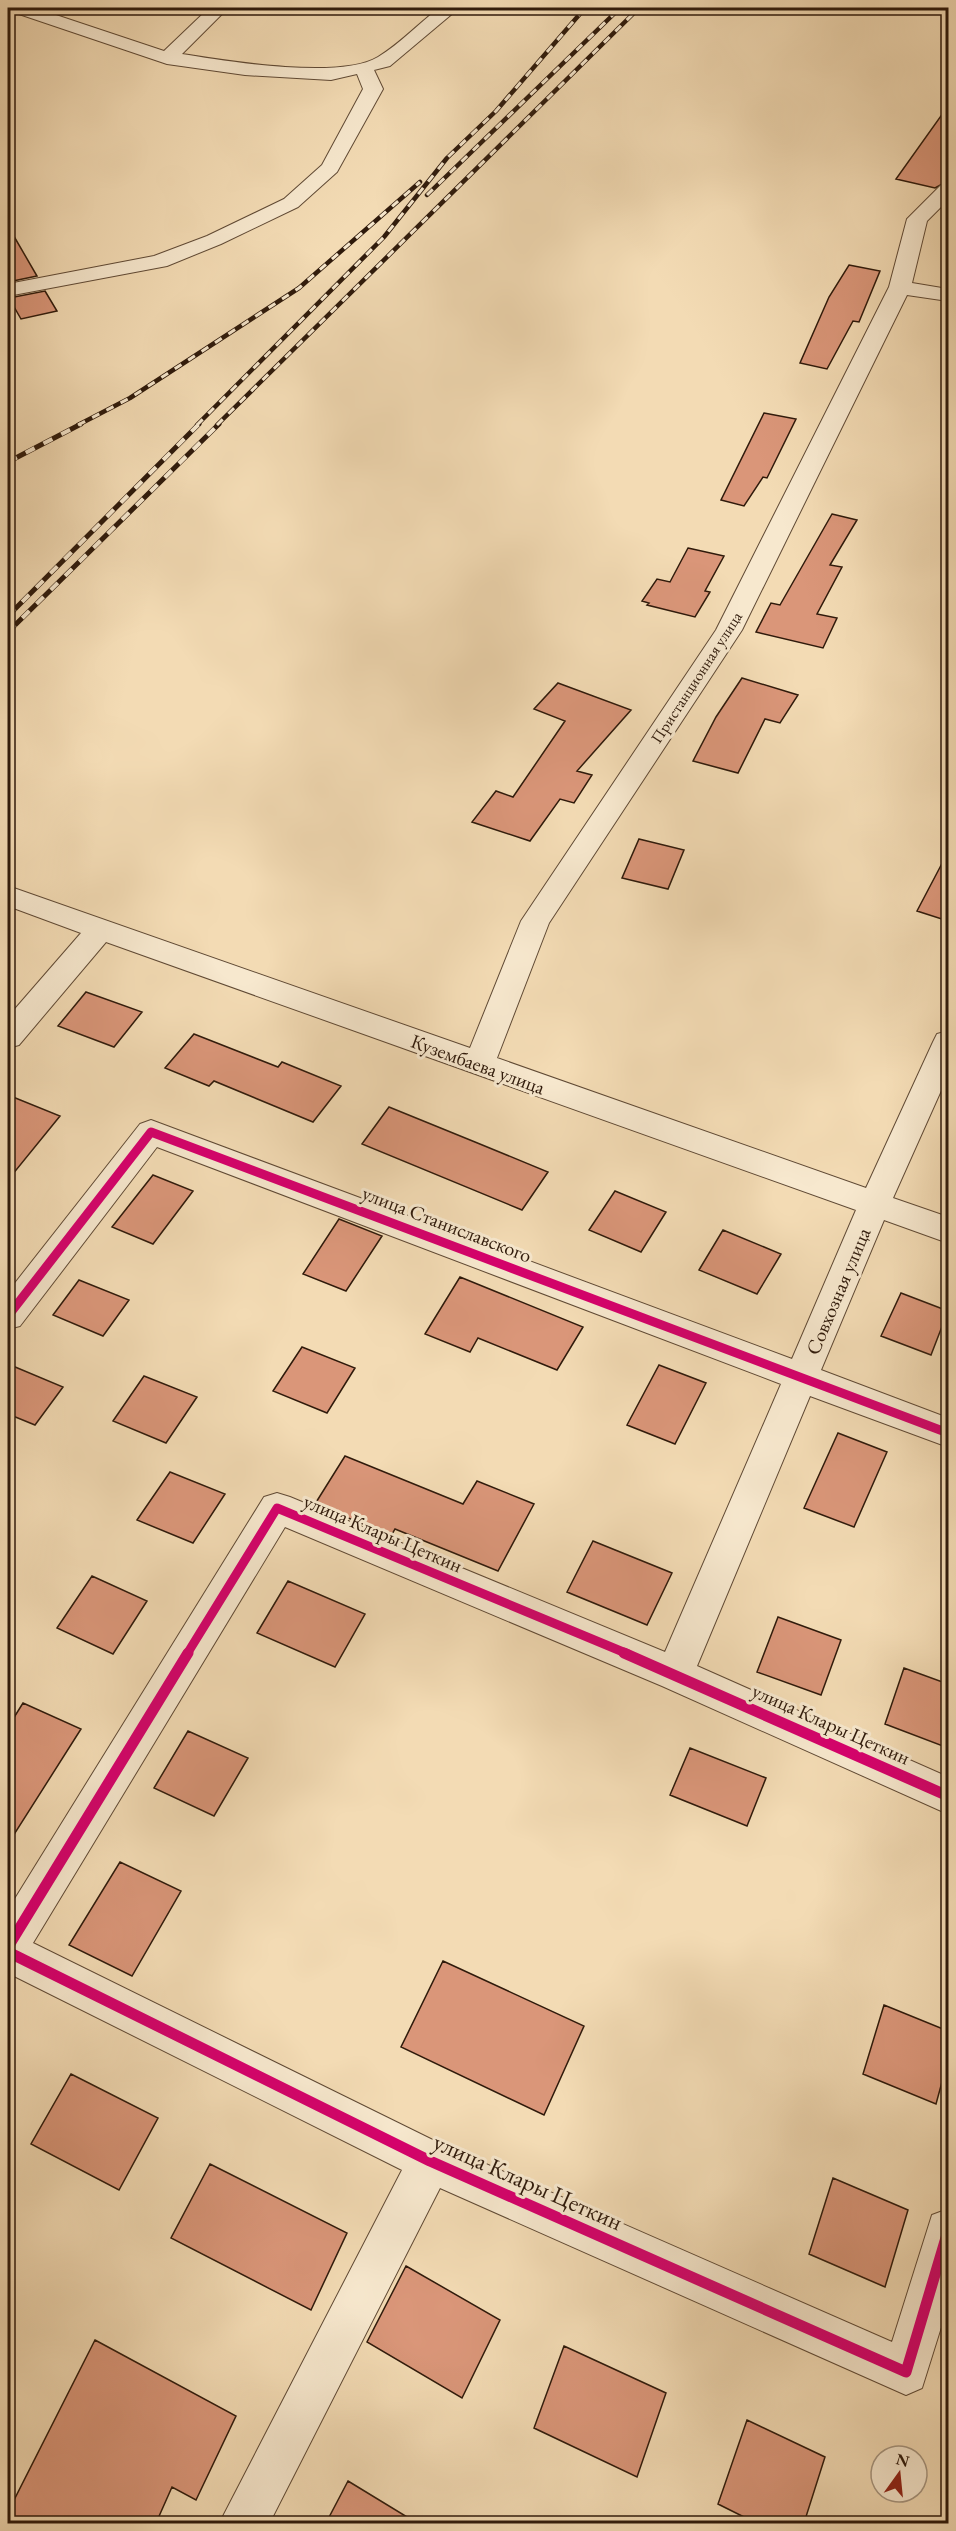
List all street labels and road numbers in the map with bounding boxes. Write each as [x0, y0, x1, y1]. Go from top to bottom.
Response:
street label: Пристанционная улица [646, 607, 747, 747]
street label: Кузембаева улица [407, 1028, 549, 1100]
street label: улица Станиславского [358, 1180, 536, 1268]
street label: Совхозная улица [800, 1223, 876, 1359]
street label: улица Клары Цеткин [300, 1488, 466, 1578]
street label: улица Клары Цеткин [748, 1678, 914, 1770]
street label: улица Клары Цеткин [429, 2126, 628, 2237]

